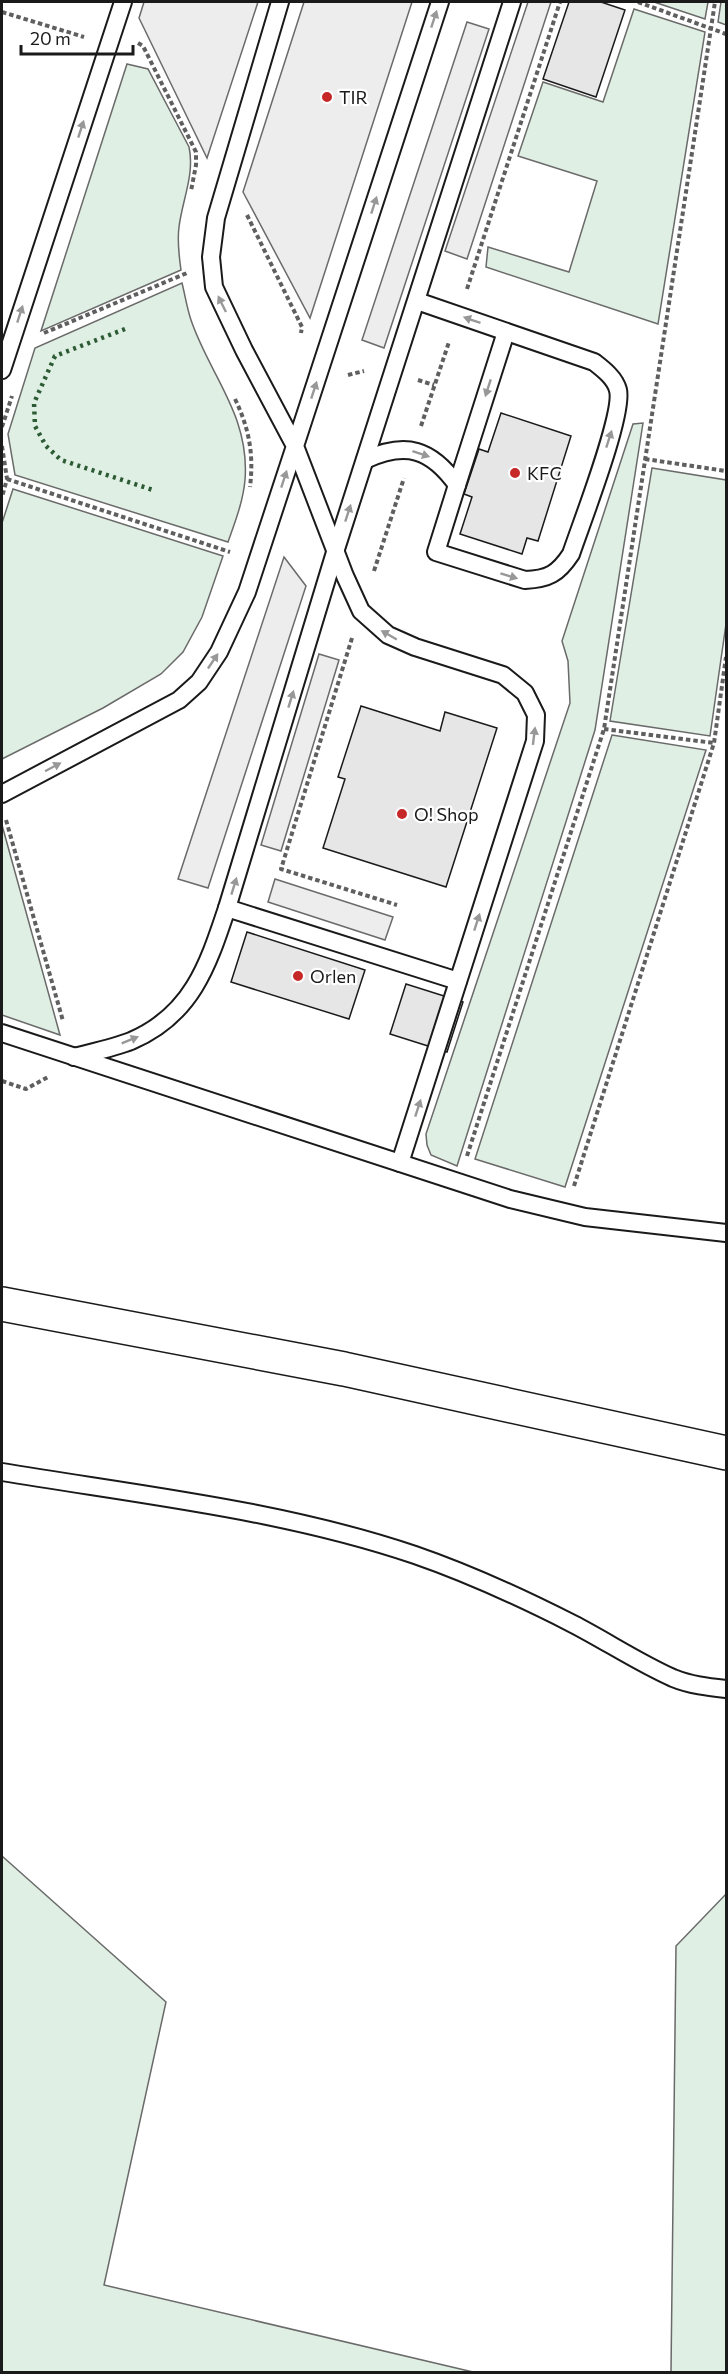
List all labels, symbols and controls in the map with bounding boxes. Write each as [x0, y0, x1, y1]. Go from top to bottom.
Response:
one-way arrow [430, 10, 439, 28]
scale bar [21, 18, 134, 56]
text: 20 m [30, 27, 71, 49]
place label: TIR [339, 86, 368, 108]
marker: TIR [320, 90, 334, 104]
one-way arrow [77, 120, 86, 138]
one-way arrow [370, 196, 379, 214]
one-way arrow [217, 296, 226, 313]
one-way arrow [16, 305, 25, 323]
one-way arrow [463, 315, 481, 325]
one-way arrow [483, 379, 493, 397]
one-way arrow [309, 381, 319, 399]
one-way arrow [605, 430, 615, 448]
one-way arrow [412, 450, 430, 460]
place label: KFC [527, 462, 562, 484]
marker: KFC [508, 466, 522, 480]
one-way arrow [280, 470, 289, 488]
one-way arrow [343, 504, 353, 522]
one-way arrow [500, 572, 518, 581]
one-way arrow [381, 629, 397, 640]
one-way arrow [207, 653, 219, 669]
one-way arrow [287, 690, 296, 708]
one-way arrow [530, 726, 539, 745]
one-way arrow [45, 762, 62, 772]
place label: O! Shop [414, 803, 479, 825]
marker: O! Shop [395, 807, 409, 821]
one-way arrow [230, 877, 239, 895]
one-way arrow [473, 913, 482, 931]
place label: Orlen [310, 965, 356, 987]
marker: Orlen [291, 969, 305, 983]
one-way arrow [121, 1035, 139, 1044]
one-way arrow [414, 1099, 423, 1117]

